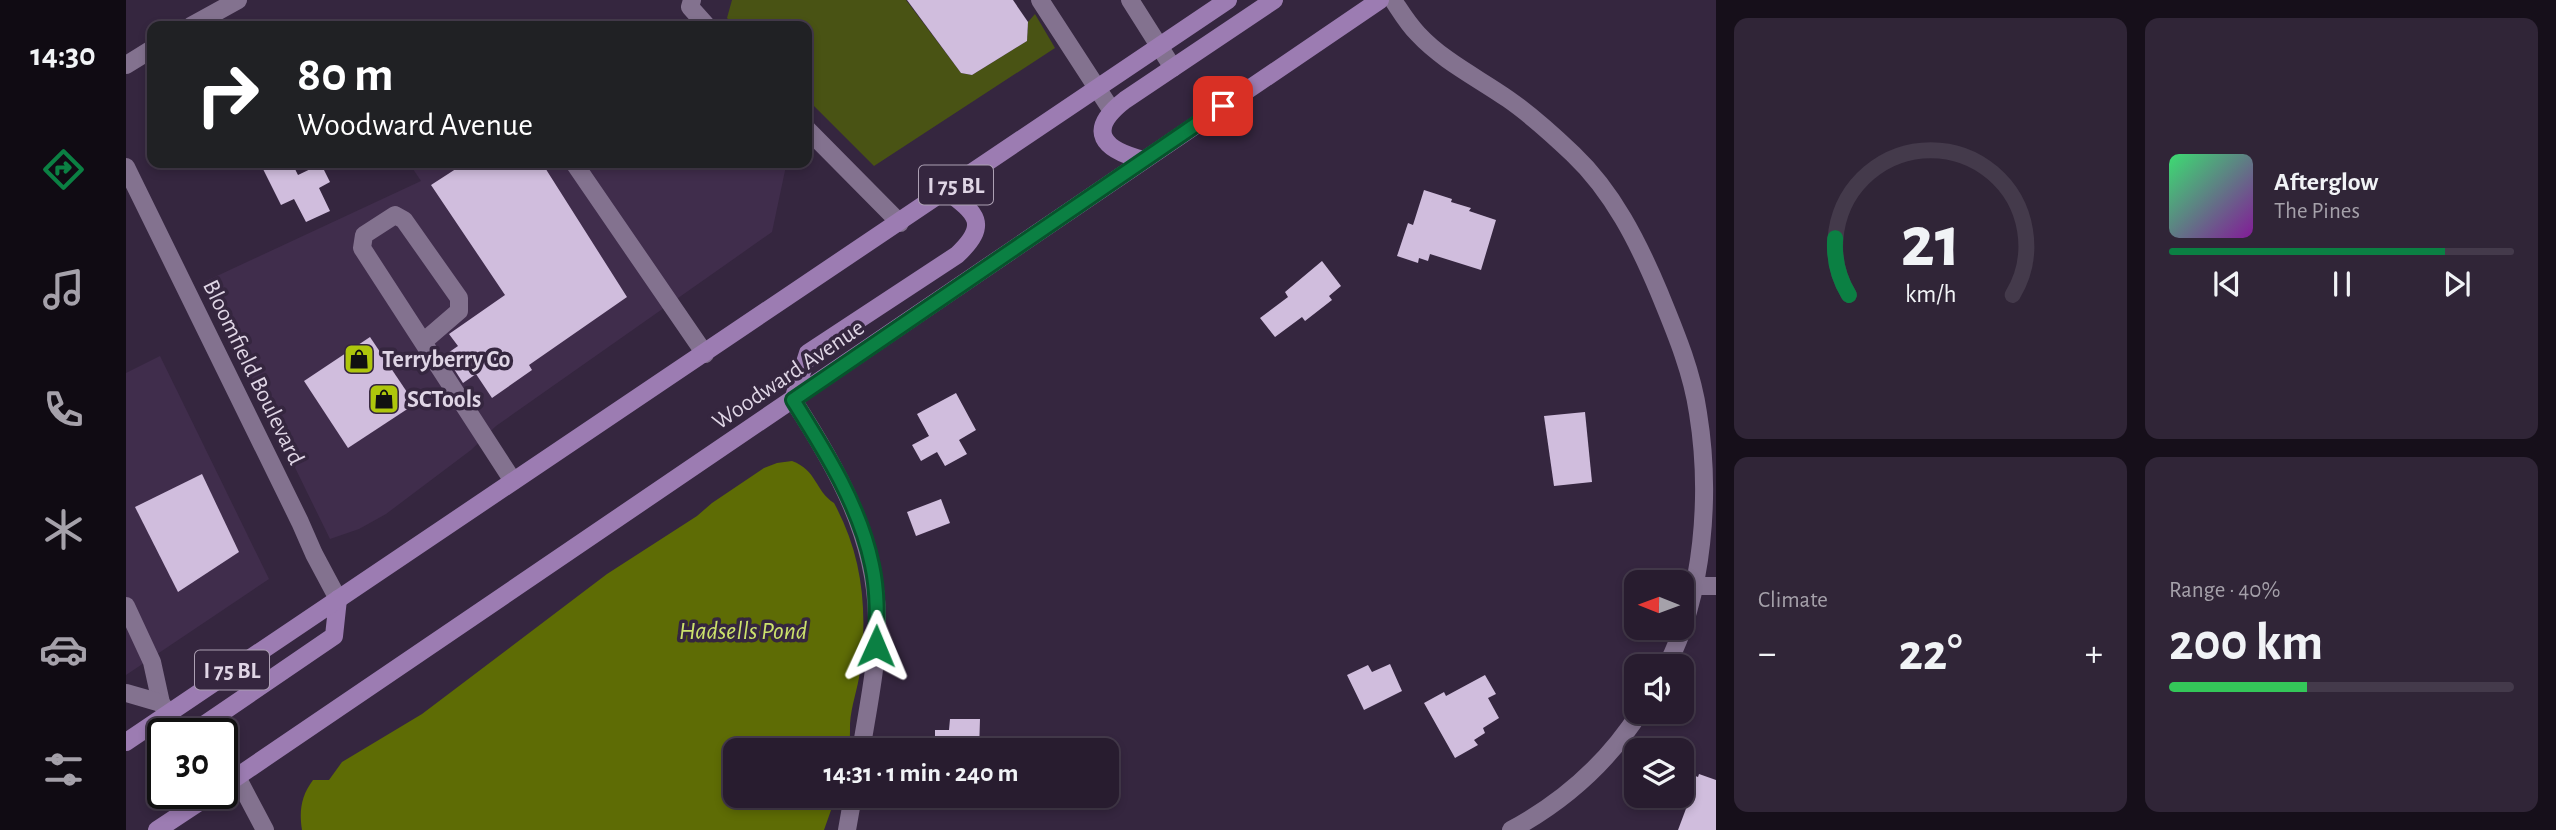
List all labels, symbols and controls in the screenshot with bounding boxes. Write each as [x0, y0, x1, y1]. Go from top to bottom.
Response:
text: 14:30 [30, 39, 96, 71]
icon: right [182, 49, 273, 140]
text: 80 m [297, 51, 394, 100]
pin [1193, 76, 1253, 136]
icon: arrive [1204, 87, 1242, 125]
text: Woodward Avenue [297, 109, 533, 141]
icon: directions [39, 145, 88, 194]
road number: I 75 BL [919, 166, 993, 204]
text: Afterglow [2274, 169, 2378, 195]
text: The Pines [2274, 200, 2360, 223]
text: 21 [1900, 207, 1961, 280]
icon: music [39, 265, 88, 314]
icon: previous [2208, 265, 2246, 303]
icon: pause [2323, 265, 2361, 303]
icon: next [2438, 265, 2476, 303]
street label: Bloomfield Boulevard [198, 276, 308, 469]
text: km/h [1905, 282, 1956, 307]
street label: Woodward Avenue [708, 315, 869, 434]
shop icon: Terryberry Co [342, 342, 376, 376]
place label: Terryberry Co [382, 348, 511, 372]
shop icon: SCTools [367, 382, 401, 416]
icon: phone [39, 385, 88, 434]
place label: SCTools [407, 388, 481, 412]
icon: climate [39, 505, 88, 554]
north arrow [1624, 570, 1694, 640]
map controls [1624, 570, 1694, 808]
text: Range · 40% [2169, 579, 2280, 602]
text: Climate [1758, 589, 1828, 612]
position arrow [839, 609, 913, 683]
text: 200 km [2169, 617, 2323, 669]
water label: Hadsells Pond [679, 618, 808, 644]
icon: car [39, 625, 88, 674]
text: 22° [1898, 627, 1963, 679]
text: − [1758, 635, 1776, 673]
text: + [2085, 635, 2103, 673]
road number: I 75 BL [195, 650, 269, 690]
button: sound [1624, 654, 1694, 724]
speed limit sign: 30 [147, 718, 238, 809]
button: layers [1624, 738, 1694, 808]
icon: filters [39, 745, 88, 794]
text: 14:31 · 1 min · 240 m [823, 760, 1019, 786]

